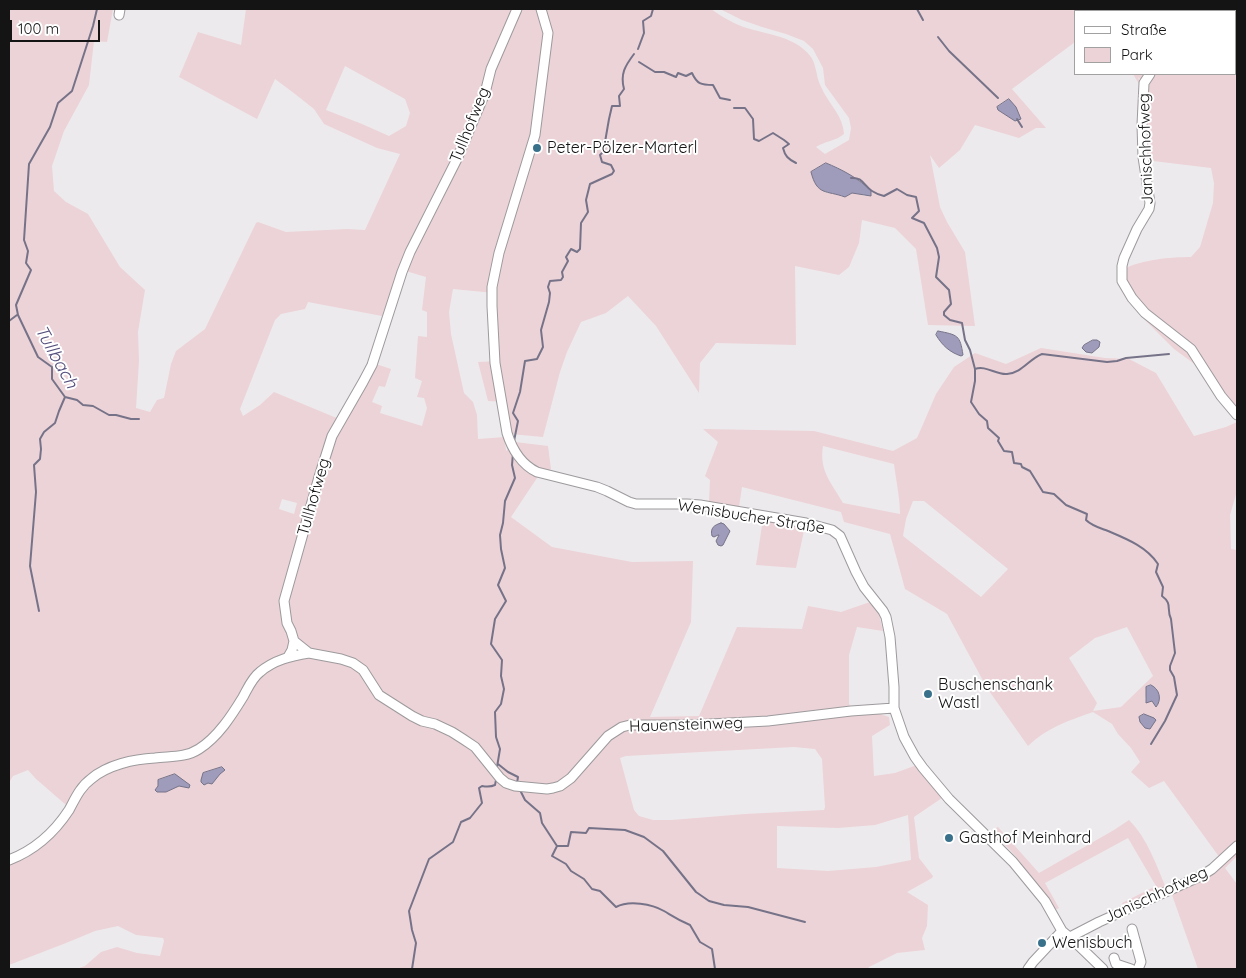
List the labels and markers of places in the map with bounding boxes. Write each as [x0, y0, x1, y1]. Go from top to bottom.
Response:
place label: Peter-Pölzer-Marterl [547, 138, 697, 158]
marker: Peter-Pölzer-Marterl [531, 142, 543, 154]
place label: Buschenschank Wastl [938, 675, 1053, 713]
marker: Buschenschank Wastl [922, 688, 934, 700]
place label: Gasthof Meinhard [959, 828, 1091, 848]
marker: Gasthof Meinhard [943, 832, 955, 844]
place label: Wenisbuch [1052, 933, 1133, 953]
marker: Wenisbuch [1036, 937, 1048, 949]

